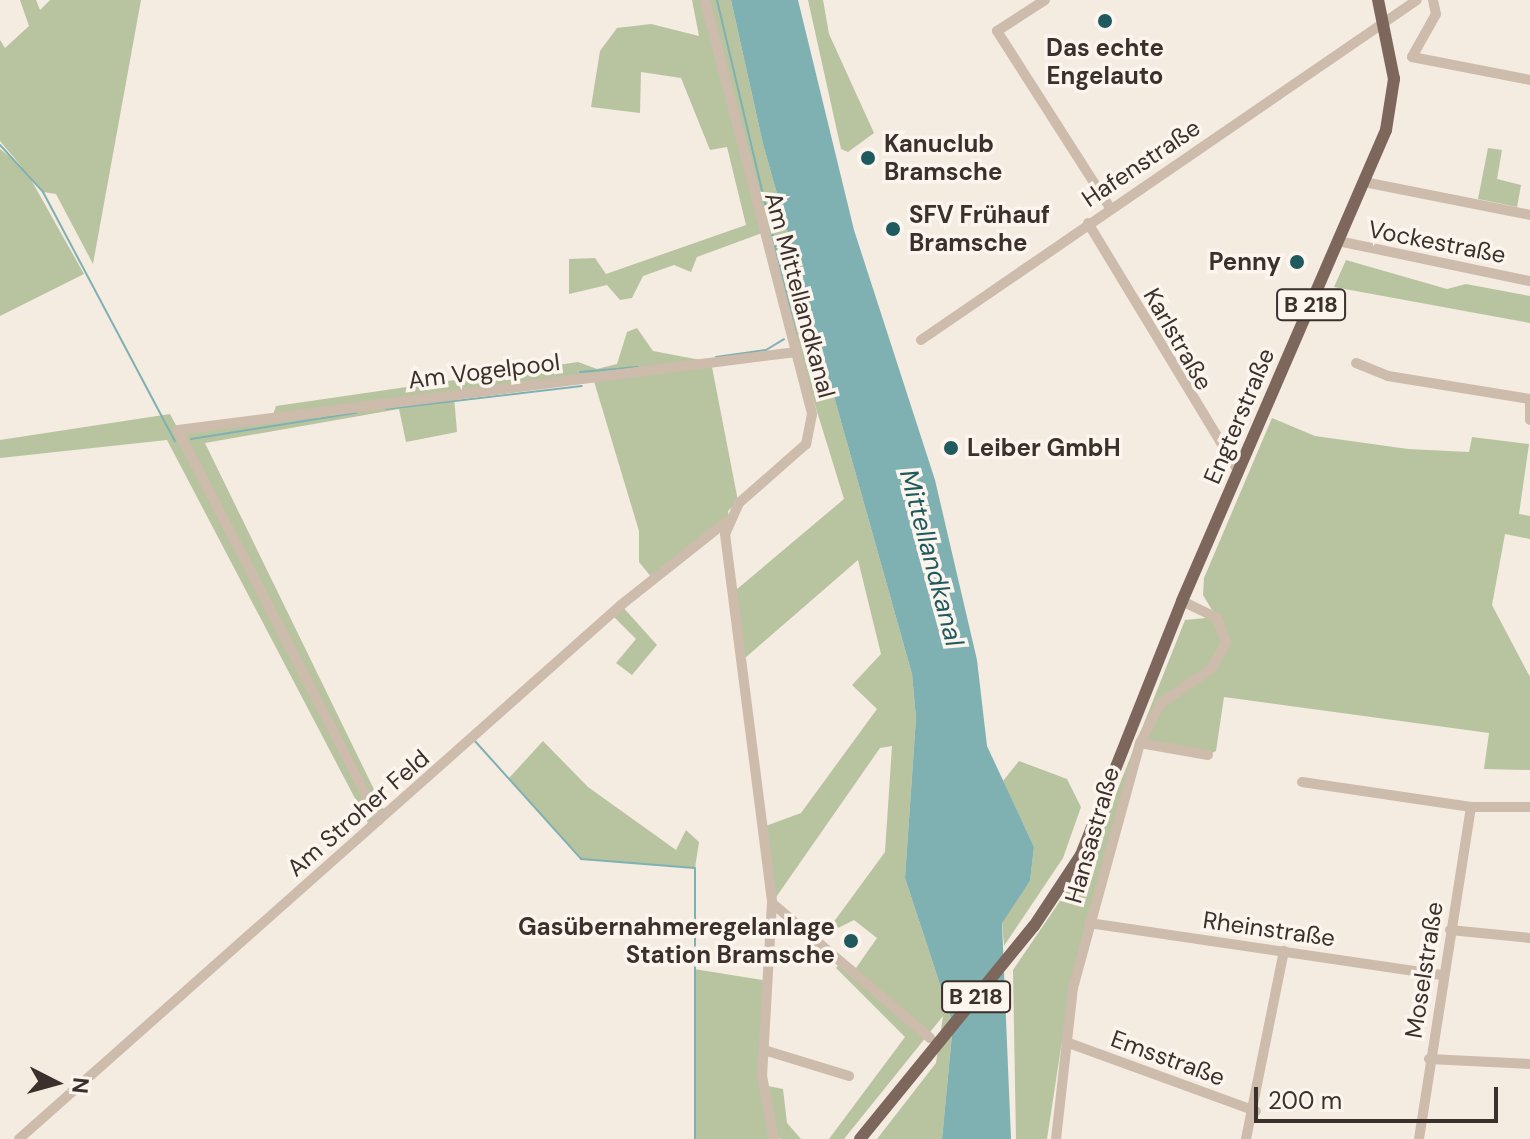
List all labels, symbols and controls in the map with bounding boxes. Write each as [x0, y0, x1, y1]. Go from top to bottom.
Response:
marker: Das echte Engelauto [1096, 12, 1114, 30]
place label: Das echte Engelauto [1046, 34, 1164, 90]
street label: Hafenstraße [1076, 113, 1206, 213]
place label: Kanuclub Bramsche [884, 130, 1002, 186]
marker: Kanuclub Bramsche [859, 149, 877, 167]
street label: Am Mittellandkanal [759, 189, 841, 401]
place label: SFV Frühauf Bramsche [909, 201, 1050, 257]
street label: Vockestraße [1366, 215, 1508, 269]
marker: SFV Frühauf Bramsche [884, 220, 902, 238]
place label: Penny [1209, 248, 1281, 276]
marker: Penny [1288, 253, 1306, 271]
street label: Karlstraße [1137, 283, 1219, 395]
road number: B 218 [1275, 287, 1347, 323]
street label: Engterstraße [1198, 344, 1280, 488]
street label: Am Vogelpool [406, 347, 562, 395]
place label: Leiber GmbH [967, 434, 1121, 462]
marker: Leiber GmbH [942, 439, 960, 457]
water label: Mittellandkanal [892, 466, 970, 650]
street label: Am Stroher Feld [281, 743, 435, 883]
street label: Hansastraße [1059, 764, 1125, 906]
street label: Moselstraße [1399, 900, 1449, 1040]
street label: Rheinstraße [1201, 905, 1337, 953]
place label: Gasübernahmeregelanlage Station Bramsche [518, 913, 835, 969]
marker: Gasübernahmeregelanlage Station Bramsche [842, 932, 860, 950]
road number: B 218 [940, 979, 1012, 1015]
street label: Emsstraße [1107, 1024, 1229, 1092]
north arrow [16, 1043, 96, 1123]
scale bar [1258, 1071, 1502, 1121]
text: N [65, 1076, 96, 1095]
text: 200 m [1268, 1085, 1342, 1116]

